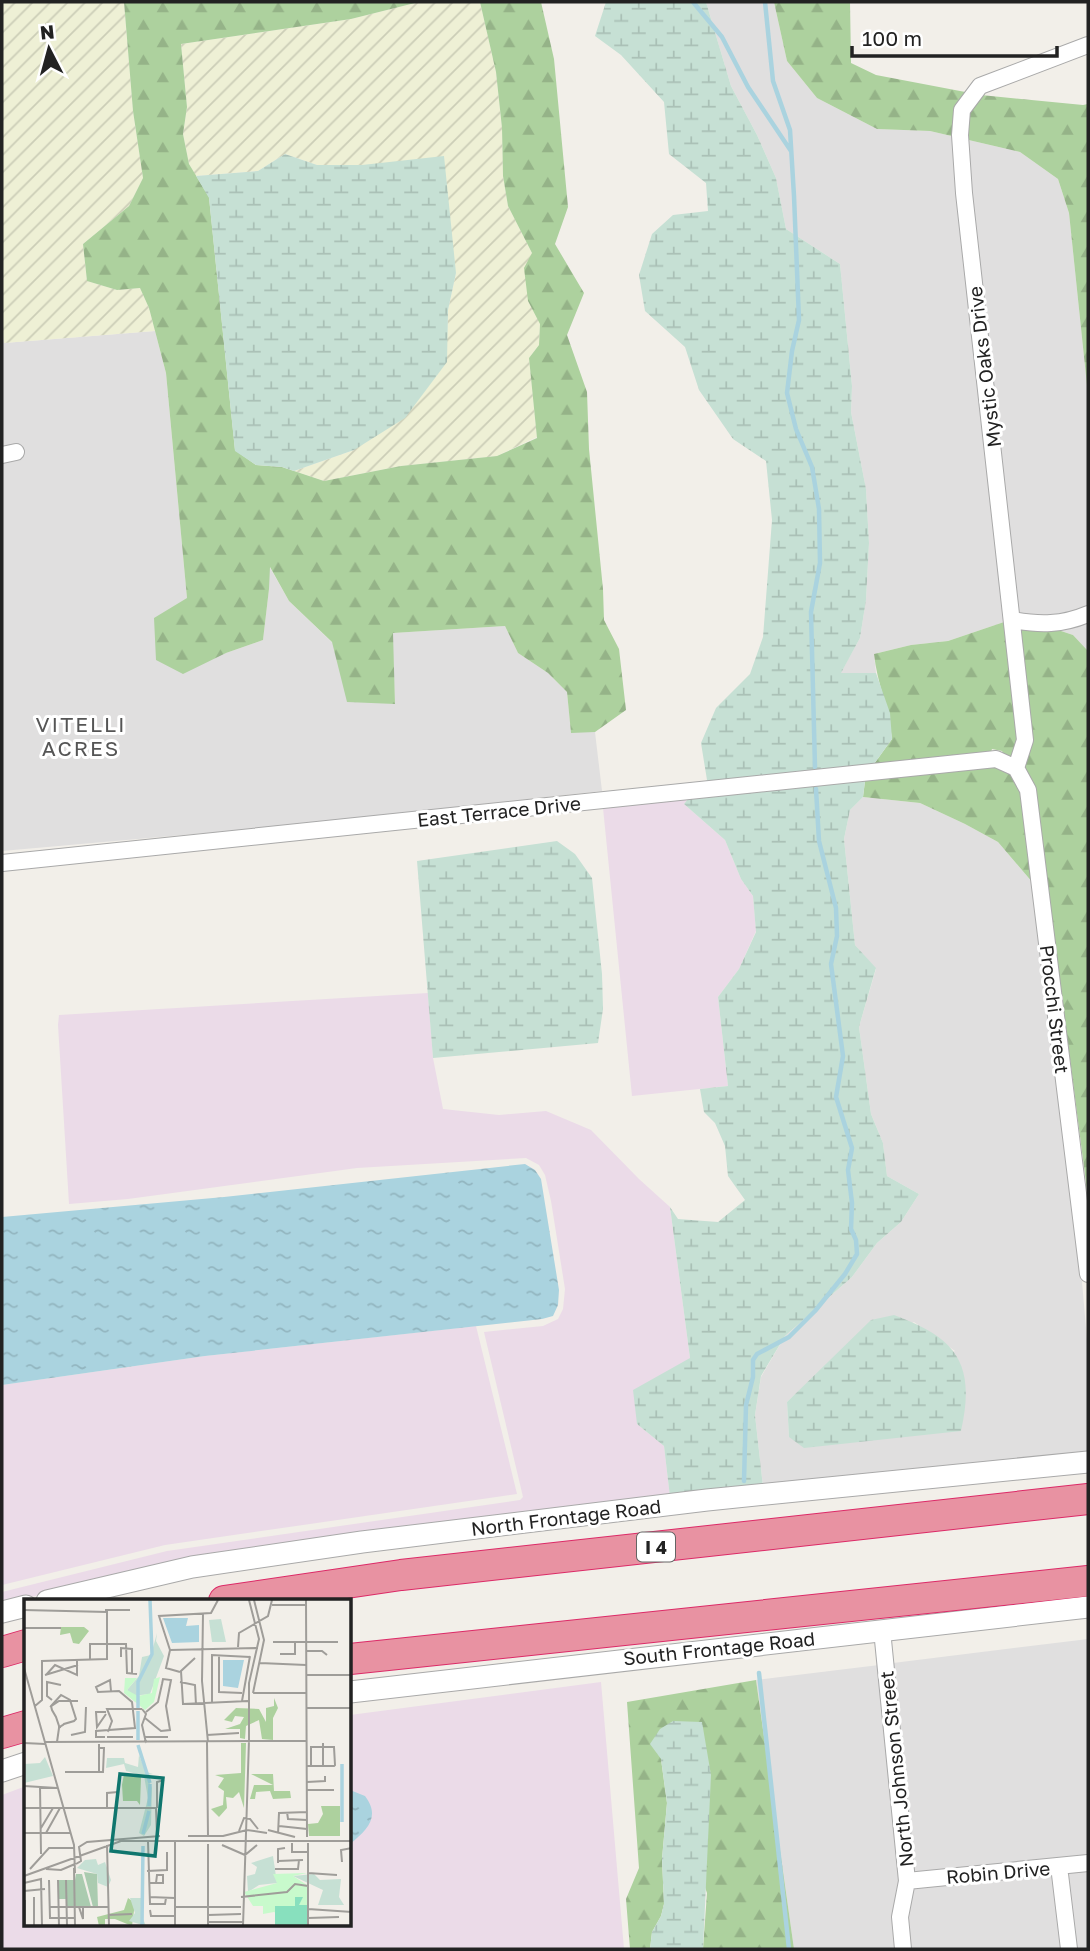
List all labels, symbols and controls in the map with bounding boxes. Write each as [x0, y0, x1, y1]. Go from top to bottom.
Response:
north arrow [14, 14, 84, 84]
scale bar [852, 14, 1057, 58]
text: N [39, 19, 56, 44]
text: 100 m [862, 25, 922, 51]
street label: Mystic Oaks Drive [963, 285, 1005, 449]
district label: VITELLI ACRES [35, 711, 127, 761]
street label: East Terrace Drive [416, 791, 582, 831]
street label: Procchi Street [1036, 943, 1074, 1075]
street label: North Frontage Road [470, 1494, 662, 1540]
road number: I 4 [637, 1532, 675, 1562]
inset map [24, 1599, 352, 1926]
street label: South Frontage Road [622, 1626, 816, 1670]
street label: North Johnson Street [874, 1670, 918, 1868]
street label: Robin Drive [945, 1856, 1051, 1888]

